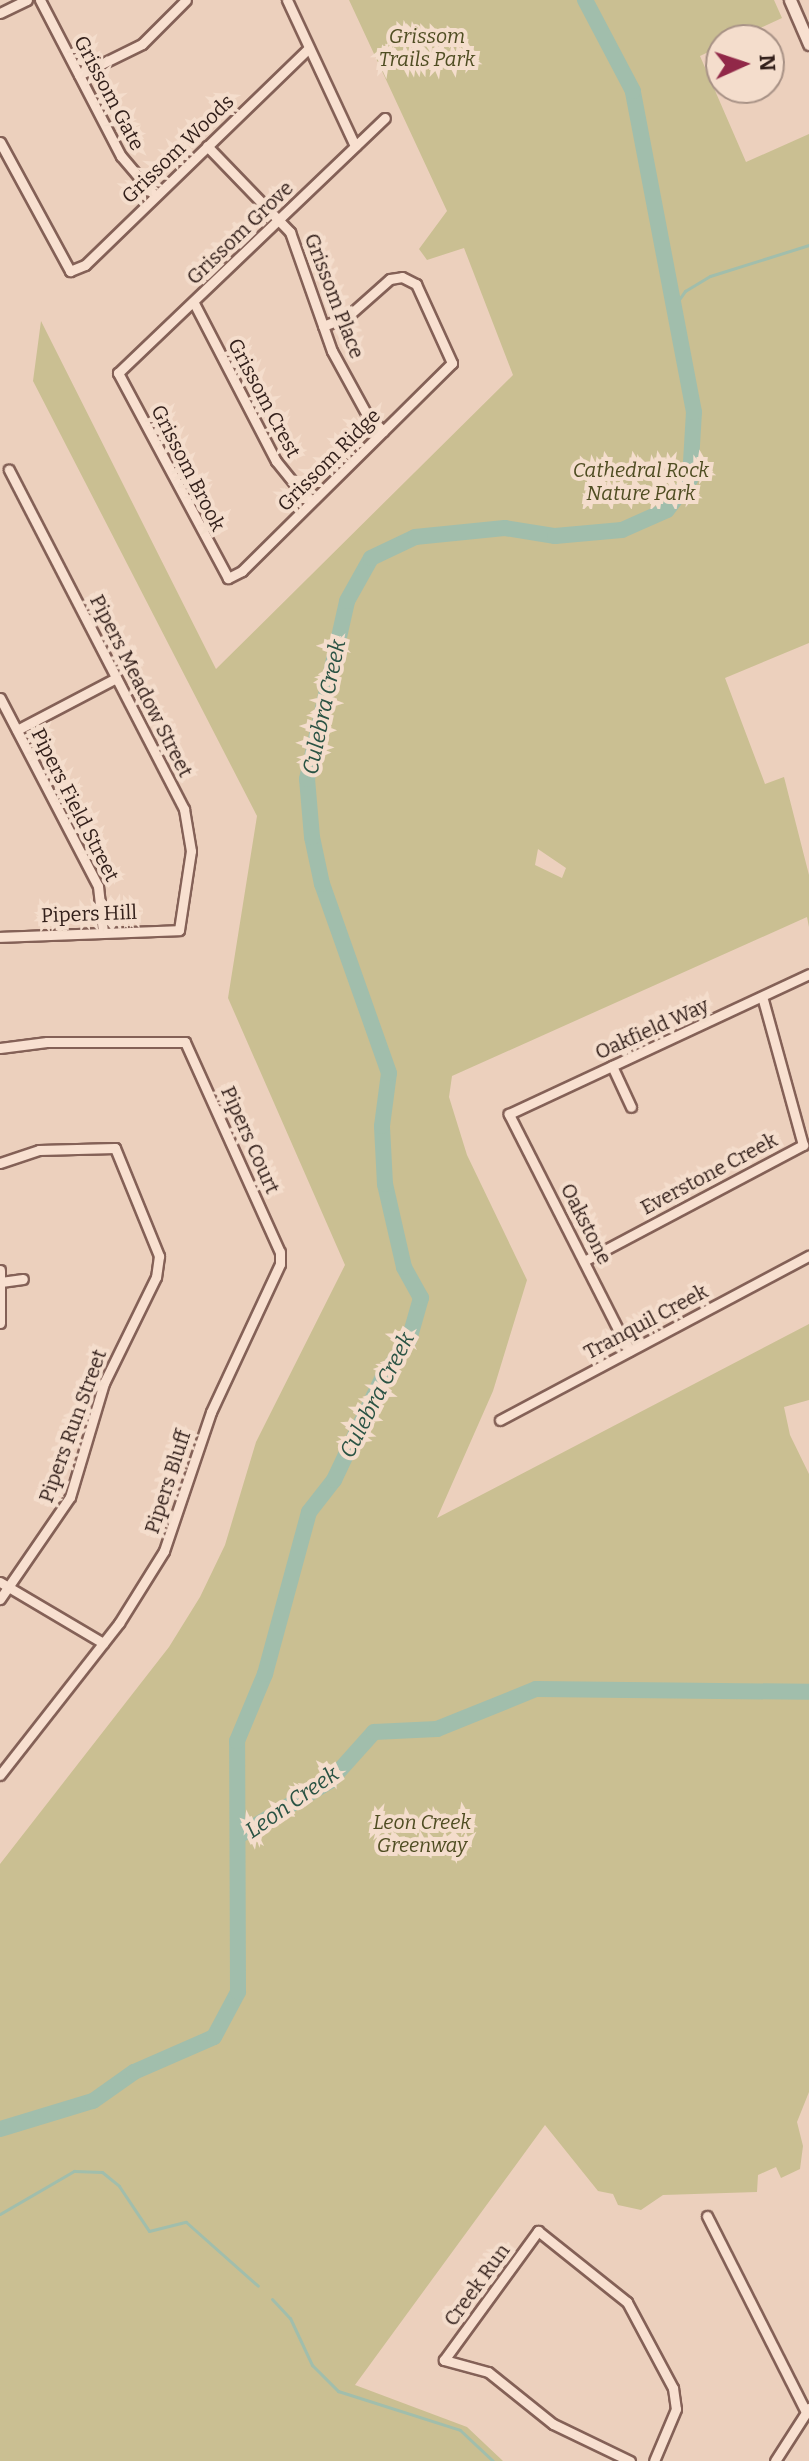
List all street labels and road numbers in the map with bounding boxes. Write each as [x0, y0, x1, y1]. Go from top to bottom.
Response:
street label: Grissom Gate [69, 32, 149, 154]
street label: Grissom Woods [117, 90, 239, 208]
street label: Grissom Grove [182, 176, 298, 290]
street label: Grissom Place [299, 230, 369, 362]
street label: Grissom Crest [223, 334, 305, 462]
street label: Grissom Brook [146, 401, 230, 535]
street label: Grissom Ridge [273, 404, 385, 516]
street label: Pipers Meadow Street [85, 591, 197, 781]
street label: Pipers Field Street [26, 724, 124, 886]
street label: Pipers Hill [41, 900, 137, 928]
street label: Oakfield Way [591, 993, 713, 1065]
street label: Pipers Court [216, 1083, 284, 1197]
street label: Everstone Creek [637, 1128, 781, 1220]
street label: Oakstone [555, 1179, 617, 1269]
street label: Tranquil Creek [580, 1279, 712, 1365]
street label: Pipers Run Street [34, 1346, 112, 1506]
street label: Pipers Bluff [140, 1427, 196, 1537]
street label: Creek Run [439, 2239, 515, 2331]

